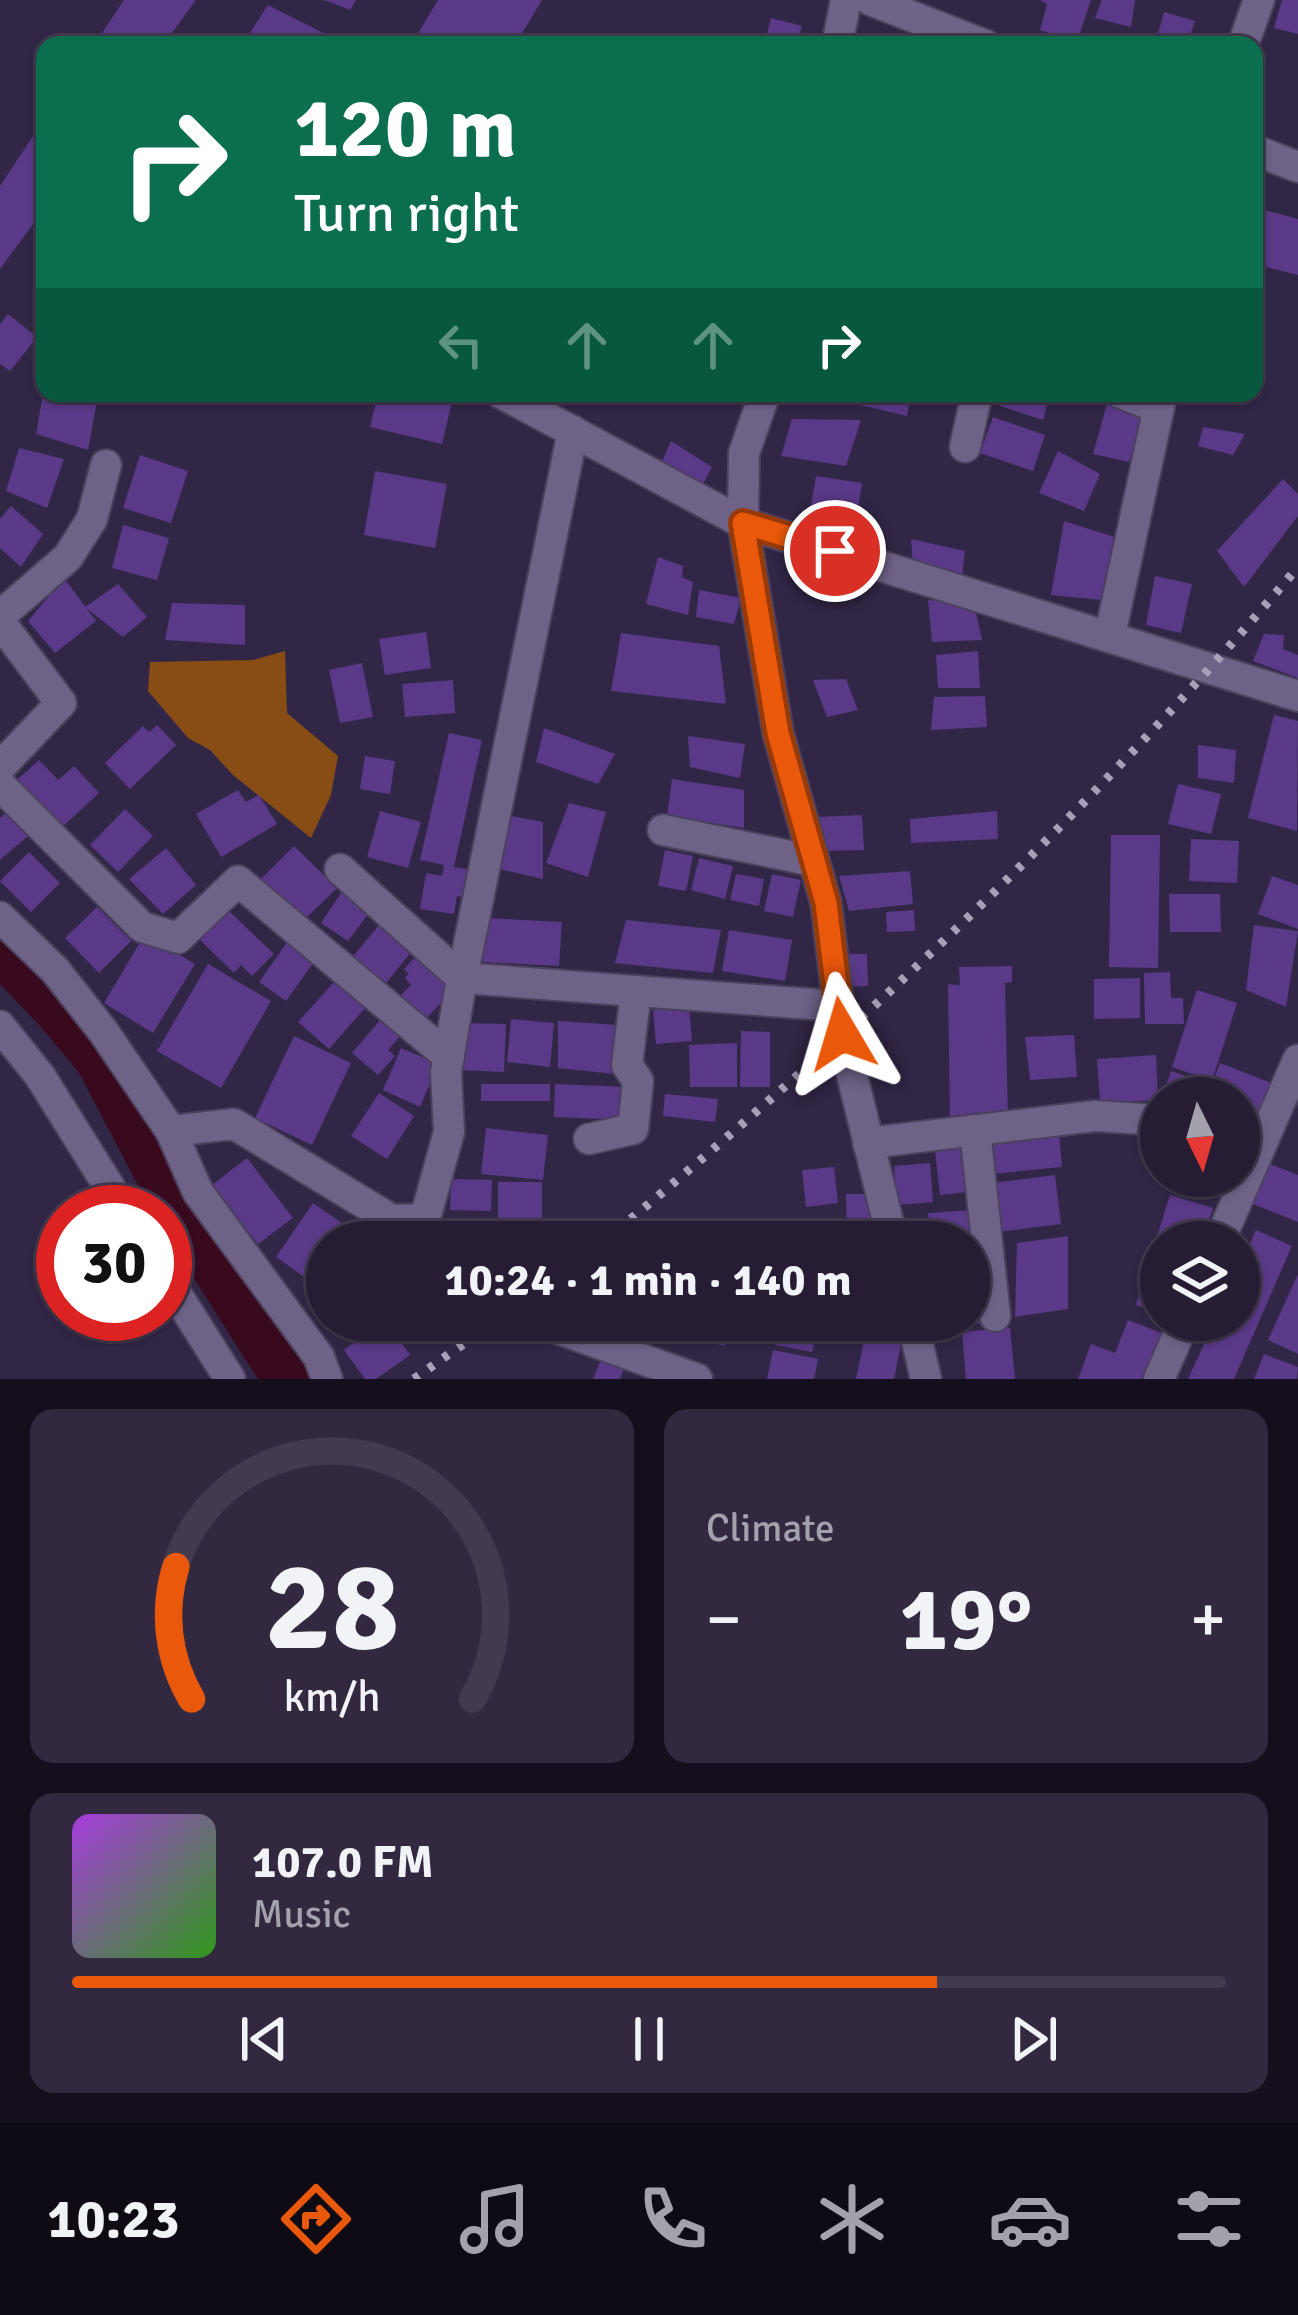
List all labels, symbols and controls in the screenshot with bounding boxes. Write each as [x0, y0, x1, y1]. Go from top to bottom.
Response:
text: 120 m [294, 77, 516, 181]
icon: right [96, 84, 252, 240]
text: Turn right [294, 180, 519, 247]
icon: left [428, 312, 494, 378]
icon: ahead [554, 312, 620, 378]
icon: ahead [680, 312, 746, 378]
icon: right [806, 312, 872, 378]
pin [784, 500, 886, 602]
icon: arrive [802, 518, 868, 584]
position arrow [779, 971, 905, 1097]
north arrow [1140, 1077, 1260, 1197]
map controls [1140, 1077, 1260, 1341]
speed limit sign: 30 [36, 1185, 192, 1341]
button: layers [1140, 1221, 1260, 1341]
text: 10:24 · 1 min · 140 m [444, 1253, 852, 1308]
text: Climate [706, 1504, 835, 1552]
text: 28 [265, 1531, 399, 1684]
text: 19° [899, 1564, 1033, 1675]
text: − [706, 1579, 742, 1660]
text: + [1190, 1579, 1226, 1660]
text: km/h [283, 1671, 381, 1724]
text: 107.0 FM [252, 1835, 434, 1890]
text: Music [252, 1890, 351, 1938]
icon: previous [231, 2006, 297, 2072]
icon: pause [616, 2006, 682, 2072]
icon: next [1001, 2006, 1067, 2072]
icon: directions [274, 2177, 358, 2261]
icon: music [453, 2177, 537, 2261]
icon: phone [631, 2177, 715, 2261]
icon: climate [810, 2177, 894, 2261]
icon: car [988, 2177, 1072, 2261]
icon: filters [1167, 2177, 1251, 2261]
text: 10:23 [47, 2186, 180, 2253]

